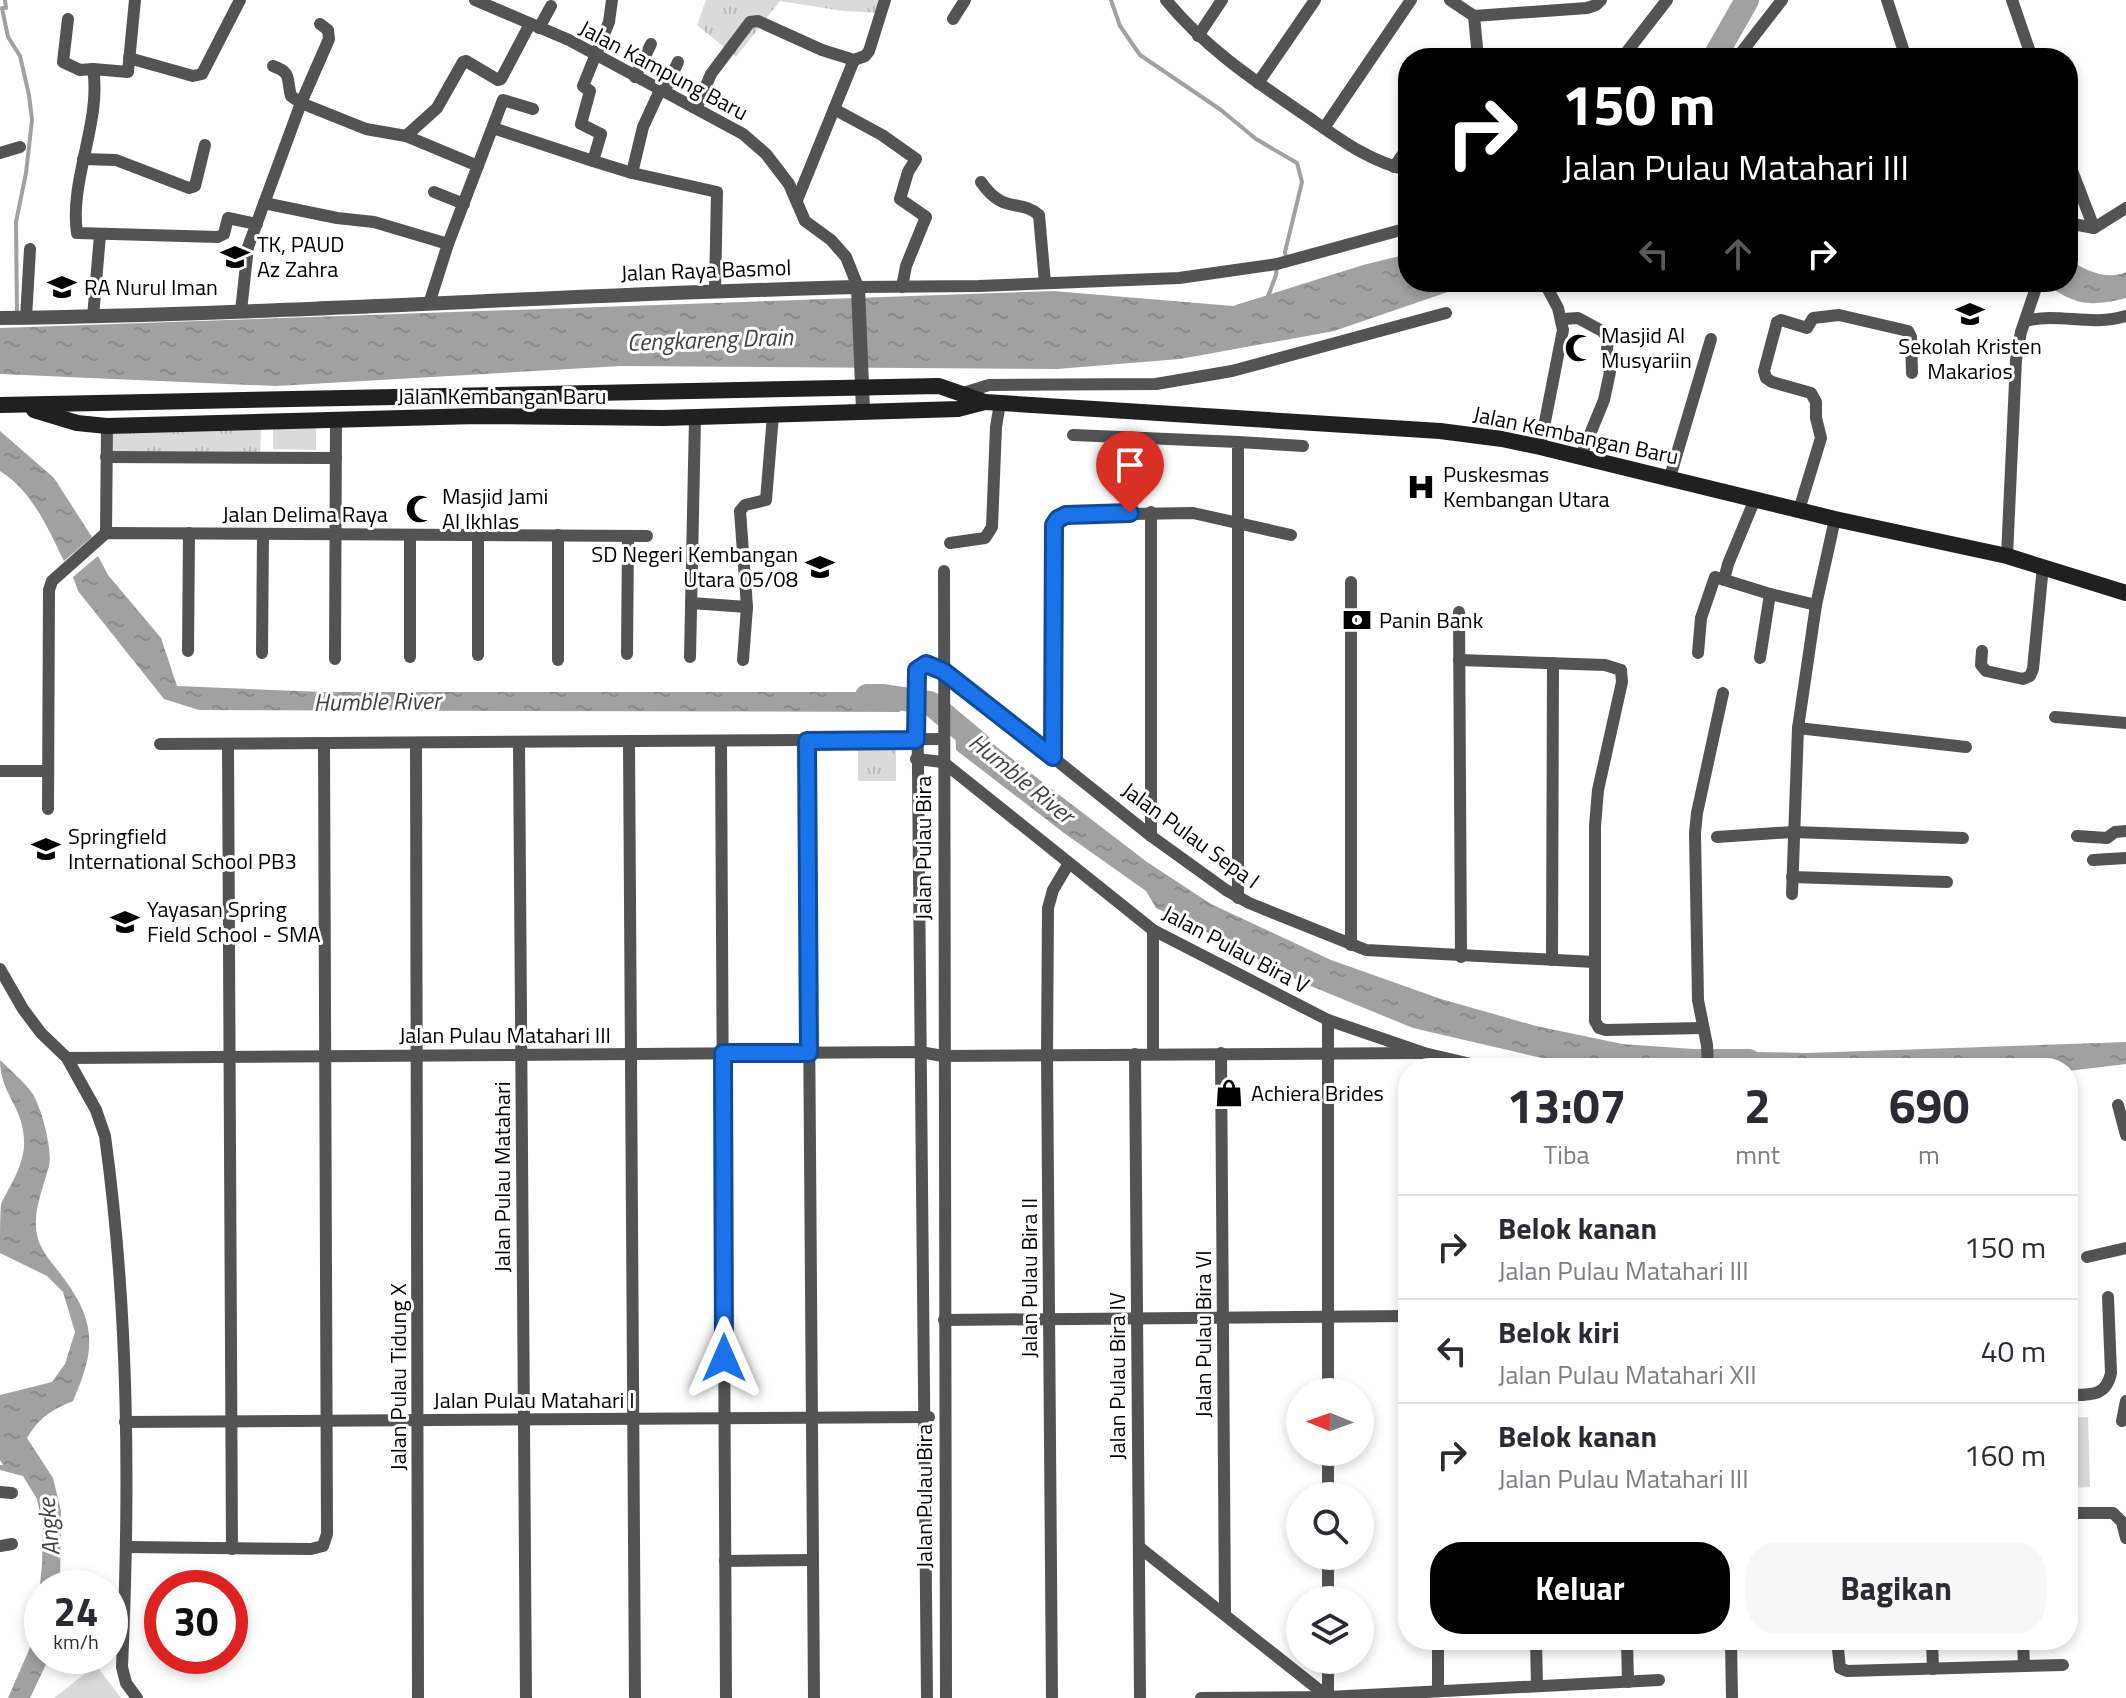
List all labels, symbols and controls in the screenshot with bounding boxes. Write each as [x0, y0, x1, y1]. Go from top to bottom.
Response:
street label: Jalan Kampung Baru [573, 11, 755, 129]
text: 150 m [1562, 62, 1715, 147]
icon: right [1430, 80, 1534, 184]
text: Jalan Pulau Matahari III [1562, 139, 1909, 194]
place label: TK, PAUD Az Zahra [257, 227, 345, 286]
icon: left [1632, 232, 1676, 276]
icon: ahead [1716, 232, 1760, 276]
icon: right [1800, 232, 1844, 276]
school or university icon: TK, PAUD Az Zahra [220, 242, 250, 272]
street label: Jalan Raya Basmol [620, 250, 792, 290]
place label: RA Nurul Iman [84, 270, 218, 304]
school or university icon: RA Nurul Iman [47, 272, 77, 302]
school or university icon: Sekolah Kristen Makarios [1955, 299, 1985, 329]
water label: Cengkareng Drain [626, 318, 795, 360]
place label: Masjid Al Musyariin [1601, 318, 1692, 377]
place label: Sekolah Kristen Makarios [1898, 329, 2042, 388]
mosque icon: Masjid Al Musyariin [1564, 333, 1594, 363]
street label: Jalan Kembangan Baru [397, 379, 607, 413]
street label: Jalan Kembangan Baru [1470, 397, 1682, 473]
pin [1096, 431, 1164, 513]
icon: arrive [1108, 443, 1152, 487]
place label: Puskesmas Kembangan Utara [1443, 457, 1610, 516]
hospital icon: Puskesmas Kembangan Utara [1406, 472, 1436, 502]
place label: Masjid Jami Al Ikhlas [442, 479, 548, 538]
mosque icon: Masjid Jami Al Ikhlas [405, 494, 435, 524]
street label: Jalan Delima Raya [222, 497, 388, 531]
place label: SD Negeri Kembangan Utara 05/08 [591, 537, 798, 596]
school or university icon: SD Negeri Kembangan Utara 05/08 [805, 552, 835, 582]
place label: Panin Bank [1379, 603, 1484, 637]
bank icon: Panin Bank [1342, 605, 1372, 635]
water label: Humble River [313, 682, 444, 720]
water label: Humble River [961, 724, 1085, 834]
street label: Jalan Pulau Sepa I [1115, 773, 1267, 897]
street label: Jalan Pulau Bira [906, 776, 940, 920]
place label: Springfield International School PB3 [68, 819, 297, 878]
school or university icon: Springfield International School PB3 [31, 834, 61, 864]
place label: Yayasan Spring Field School - SMA [147, 892, 321, 951]
street label: Jalan Pulau Bira V [1156, 896, 1316, 1002]
school or university icon: Yayasan Spring Field School - SMA [110, 907, 140, 937]
street label: Jalan Pulau Matahari III [399, 1018, 611, 1052]
text: 13:07 [1507, 1069, 1627, 1142]
text: 2 [1744, 1069, 1771, 1142]
text: 690 [1889, 1069, 1969, 1142]
place label: Achiera Brides [1251, 1076, 1384, 1110]
shop icon: Achiera Brides [1214, 1078, 1244, 1108]
street label: Jalan Pulau Matahari [485, 1081, 519, 1273]
text: Tiba [1544, 1135, 1590, 1174]
text: mnt [1735, 1135, 1780, 1174]
text: m [1918, 1135, 1940, 1174]
street label: Jalan Pulau Bira II [1012, 1198, 1046, 1358]
text: Belok kanan [1498, 1205, 1657, 1251]
text: 150 m [1964, 1224, 2046, 1270]
icon: right [1430, 1225, 1474, 1269]
street label: Jalan Pulau Bira VI [1186, 1250, 1220, 1418]
text: Jalan Pulau Matahari III [1498, 1251, 1749, 1290]
street label: Jalan Pulau Tidung X [381, 1283, 415, 1471]
street label: Jalan Pulau Bira IV [1100, 1292, 1134, 1460]
text: Belok kiri [1498, 1309, 1620, 1355]
position arrow [682, 1316, 766, 1400]
text: 40 m [1981, 1328, 2046, 1374]
icon: left [1430, 1329, 1474, 1373]
text: Jalan Pulau Matahari XII [1498, 1355, 1757, 1394]
north arrow [1286, 1378, 1374, 1466]
map controls [1286, 1378, 1374, 1674]
street label: Jalan Pulau Matahari I [433, 1383, 635, 1417]
text: Belok kanan [1498, 1413, 1657, 1459]
street label: Jalan Pulau Bira [907, 1424, 941, 1568]
text: 160 m [1964, 1432, 2046, 1478]
icon: right [1430, 1433, 1474, 1477]
text: Jalan Pulau Matahari III [1498, 1459, 1749, 1498]
button: search [1286, 1482, 1374, 1570]
water label: Angke [27, 1495, 68, 1557]
button: Keluar [1430, 1542, 1730, 1634]
button: Bagikan [1746, 1542, 2046, 1634]
speed limit sign: 30 [144, 1570, 248, 1674]
text: 24 [54, 1581, 98, 1642]
button: layers [1286, 1586, 1374, 1674]
text: km/h [53, 1626, 99, 1657]

